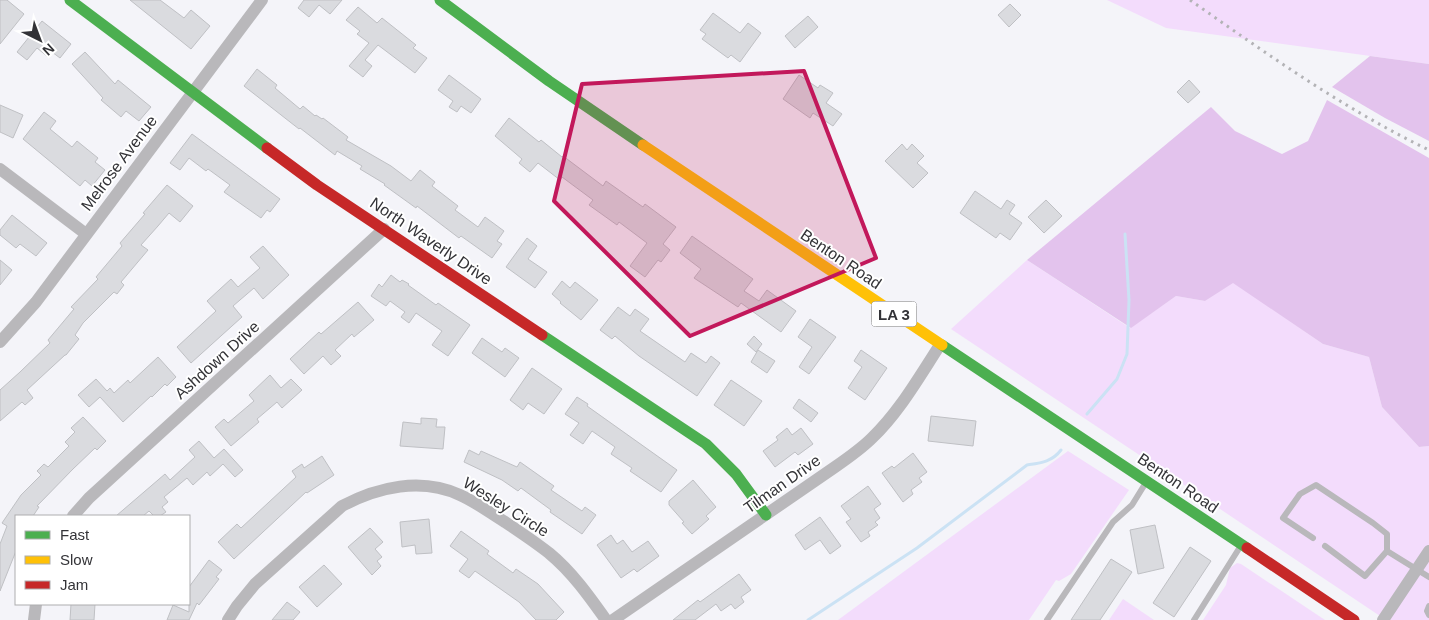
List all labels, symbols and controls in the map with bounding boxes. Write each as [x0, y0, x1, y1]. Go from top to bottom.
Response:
north arrow [15, 15, 65, 65]
text: N [40, 40, 58, 59]
street label: Melrose Avenue [78, 112, 160, 214]
street label: North Waverly Drive [367, 194, 495, 288]
street label: Benton Road [798, 226, 884, 292]
road number: LA 3 [872, 302, 916, 326]
street label: Ashdown Drive [171, 318, 263, 402]
street label: Benton Road [1135, 450, 1221, 516]
street label: Tilman Drive [741, 451, 823, 517]
street label: Wesley Circle [460, 474, 552, 540]
legend [15, 515, 190, 605]
text: Fast [60, 526, 90, 543]
text: Slow [60, 551, 93, 568]
text: Jam [60, 576, 88, 593]

